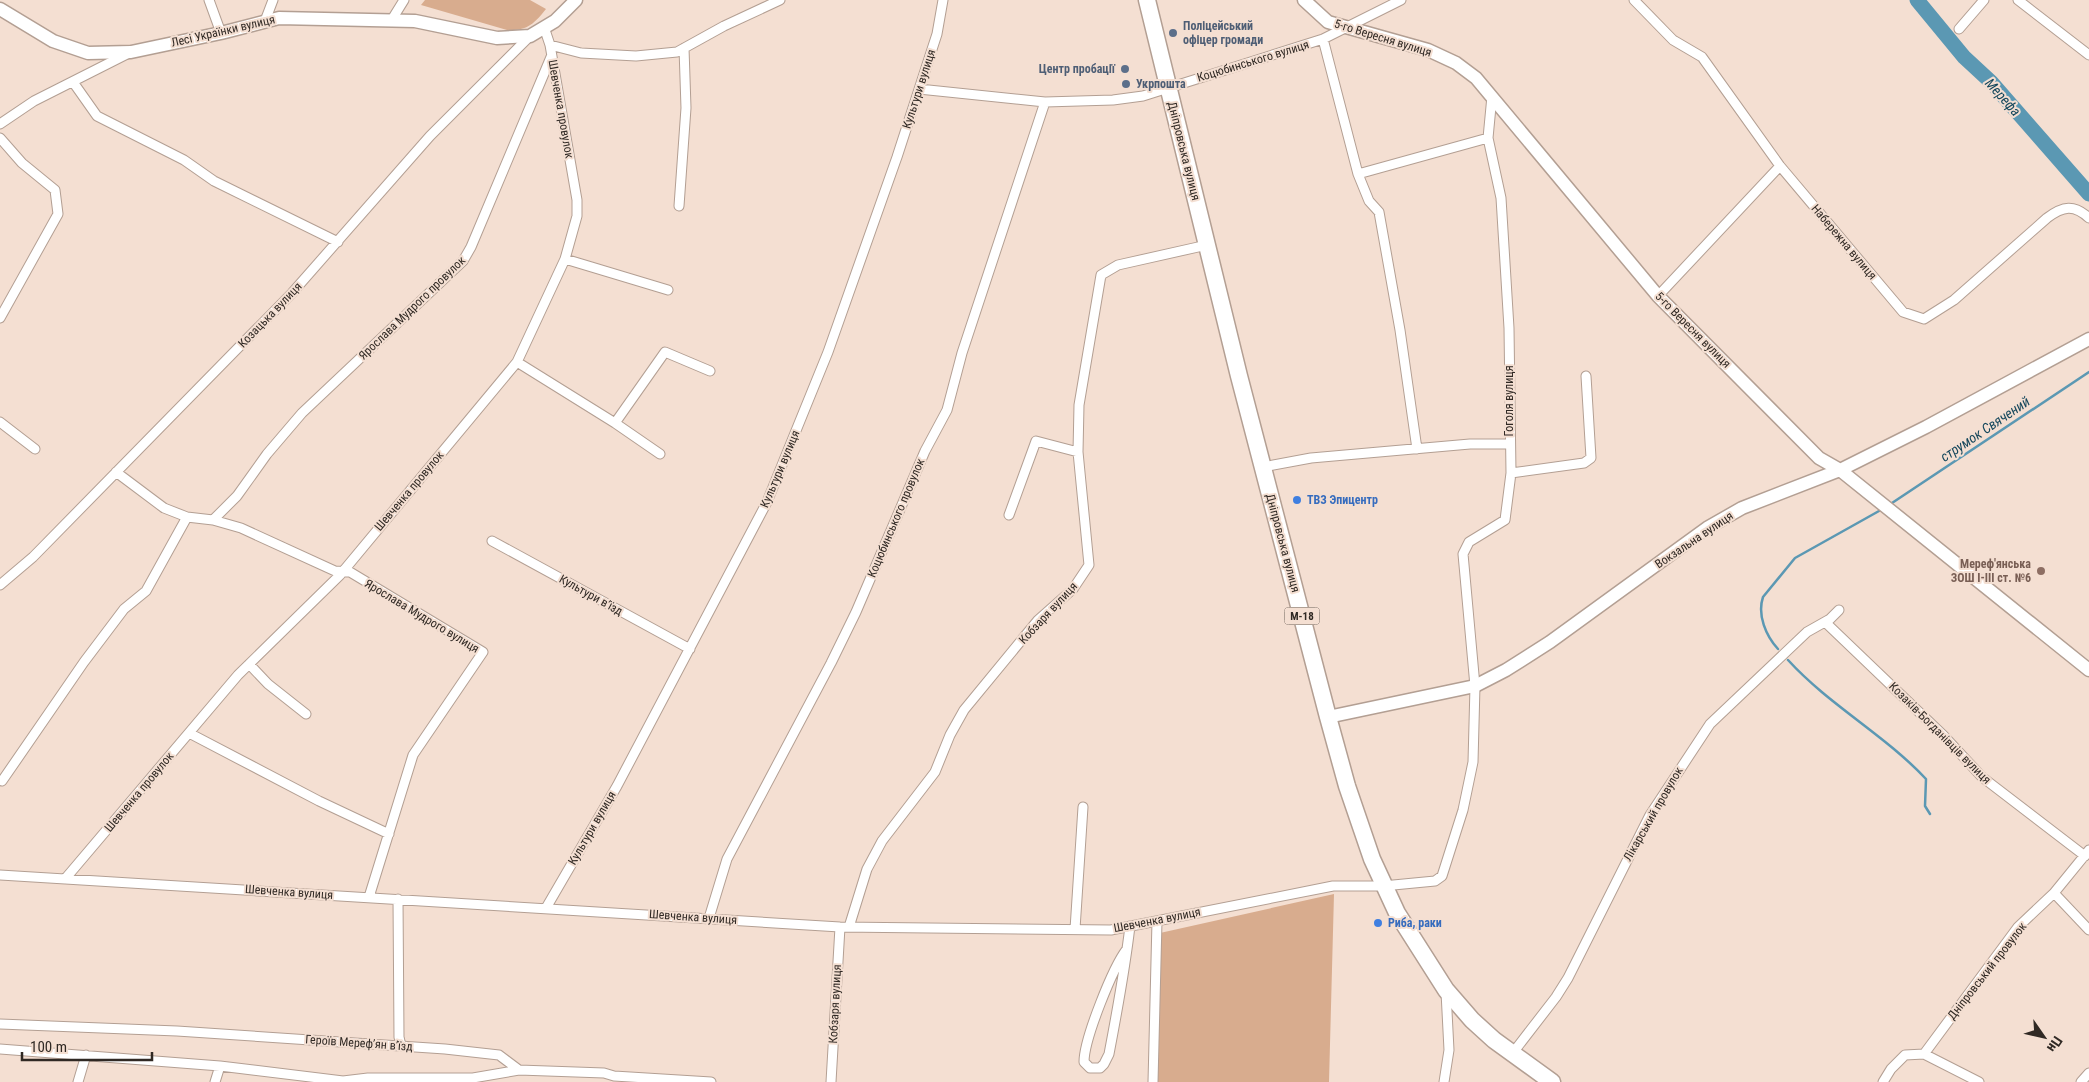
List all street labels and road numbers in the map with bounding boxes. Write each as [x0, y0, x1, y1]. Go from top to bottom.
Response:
street label: Лесі Українки вулиця [170, 12, 276, 50]
street label: 5-го Вересня вулиця [1333, 17, 1433, 59]
street label: Коцюбинського вулиця [1195, 37, 1311, 85]
street label: Культури вулиця [900, 47, 938, 131]
street label: Шевченка провулок [545, 59, 577, 160]
street label: Дніпровська вулиця [1165, 100, 1203, 202]
street label: Набережна вулиця [1808, 202, 1880, 282]
street label: Ярослава Мудрого провулок [356, 253, 468, 363]
street label: Козацька вулиця [235, 280, 305, 350]
street label: 5-го Вересня вулиця [1652, 289, 1734, 371]
street label: Гоголя вулиця [1502, 366, 1516, 436]
street label: Культури вулиця [757, 428, 803, 510]
street label: Шевченка провулок [372, 448, 447, 534]
street label: Коцюбинського провулок [865, 456, 928, 580]
street label: Дніпровська вулиця [1263, 492, 1303, 594]
street label: Вокзальна вулиця [1652, 509, 1736, 571]
street label: Культури в’їзд [557, 572, 626, 619]
street label: Ярослава Мудрого вулиця [362, 576, 482, 656]
street label: Кобзаря вулиця [1016, 579, 1080, 647]
road number: М-18 [1284, 608, 1320, 624]
street label: Козаків-Богданівців вулиця [1886, 679, 1994, 787]
street label: Шевченка провулок [102, 749, 177, 835]
street label: Лікарський провулок [1620, 764, 1686, 864]
street label: Культури вулиця [565, 789, 619, 867]
street label: Шевченка вулиця [244, 882, 334, 902]
street label: Шевченка вулиця [1112, 905, 1202, 935]
street label: Шевченка вулиця [648, 907, 738, 927]
street label: Дніпровський провулок [1945, 919, 2029, 1022]
street label: Кобзаря вулиця [826, 964, 844, 1044]
street label: Героїв Мерефʼян вʼїзд [305, 1032, 414, 1054]

